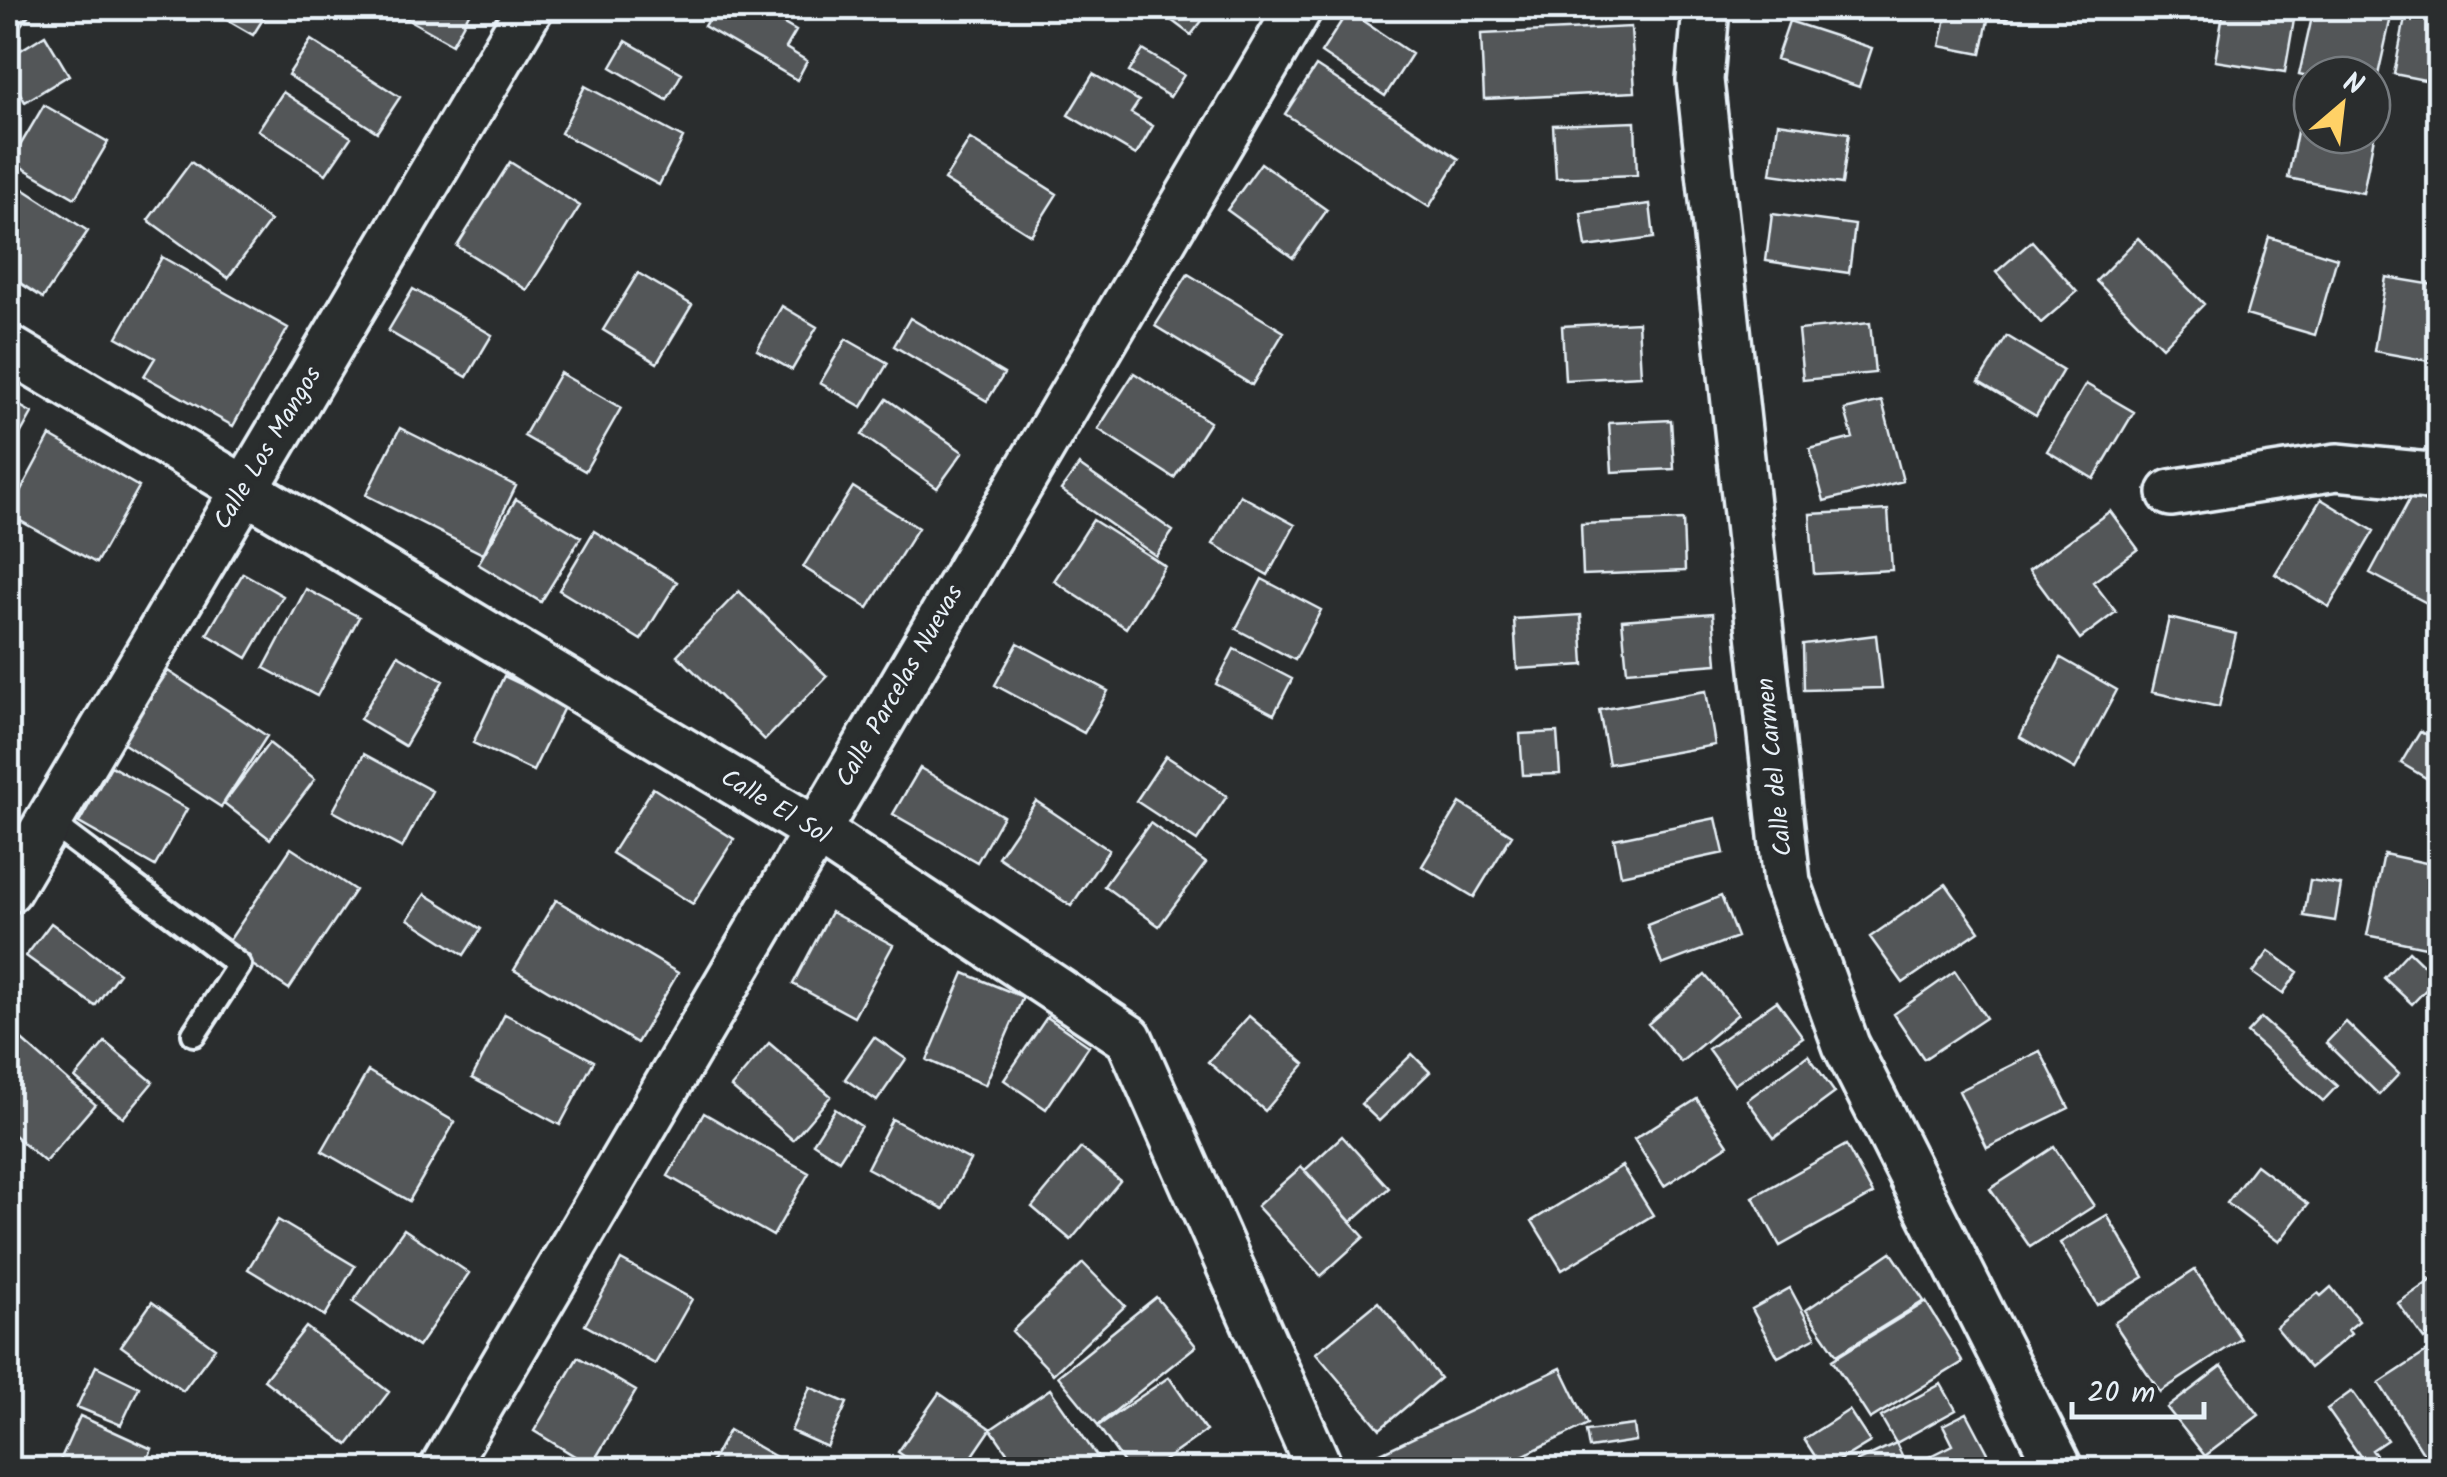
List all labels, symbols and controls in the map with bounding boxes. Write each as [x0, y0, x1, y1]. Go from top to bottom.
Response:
north arrow [2292, 55, 2392, 155]
text: N [2334, 61, 2371, 109]
street label: Calle Los Mangos [203, 358, 333, 537]
street label: Calle Parcelas Nuevas [826, 577, 974, 795]
street label: Calle del Carmen [1746, 676, 1804, 858]
street label: Calle El Sol [713, 759, 837, 855]
scale bar [2072, 1357, 2204, 1419]
text: 20 m [2087, 1370, 2155, 1418]

